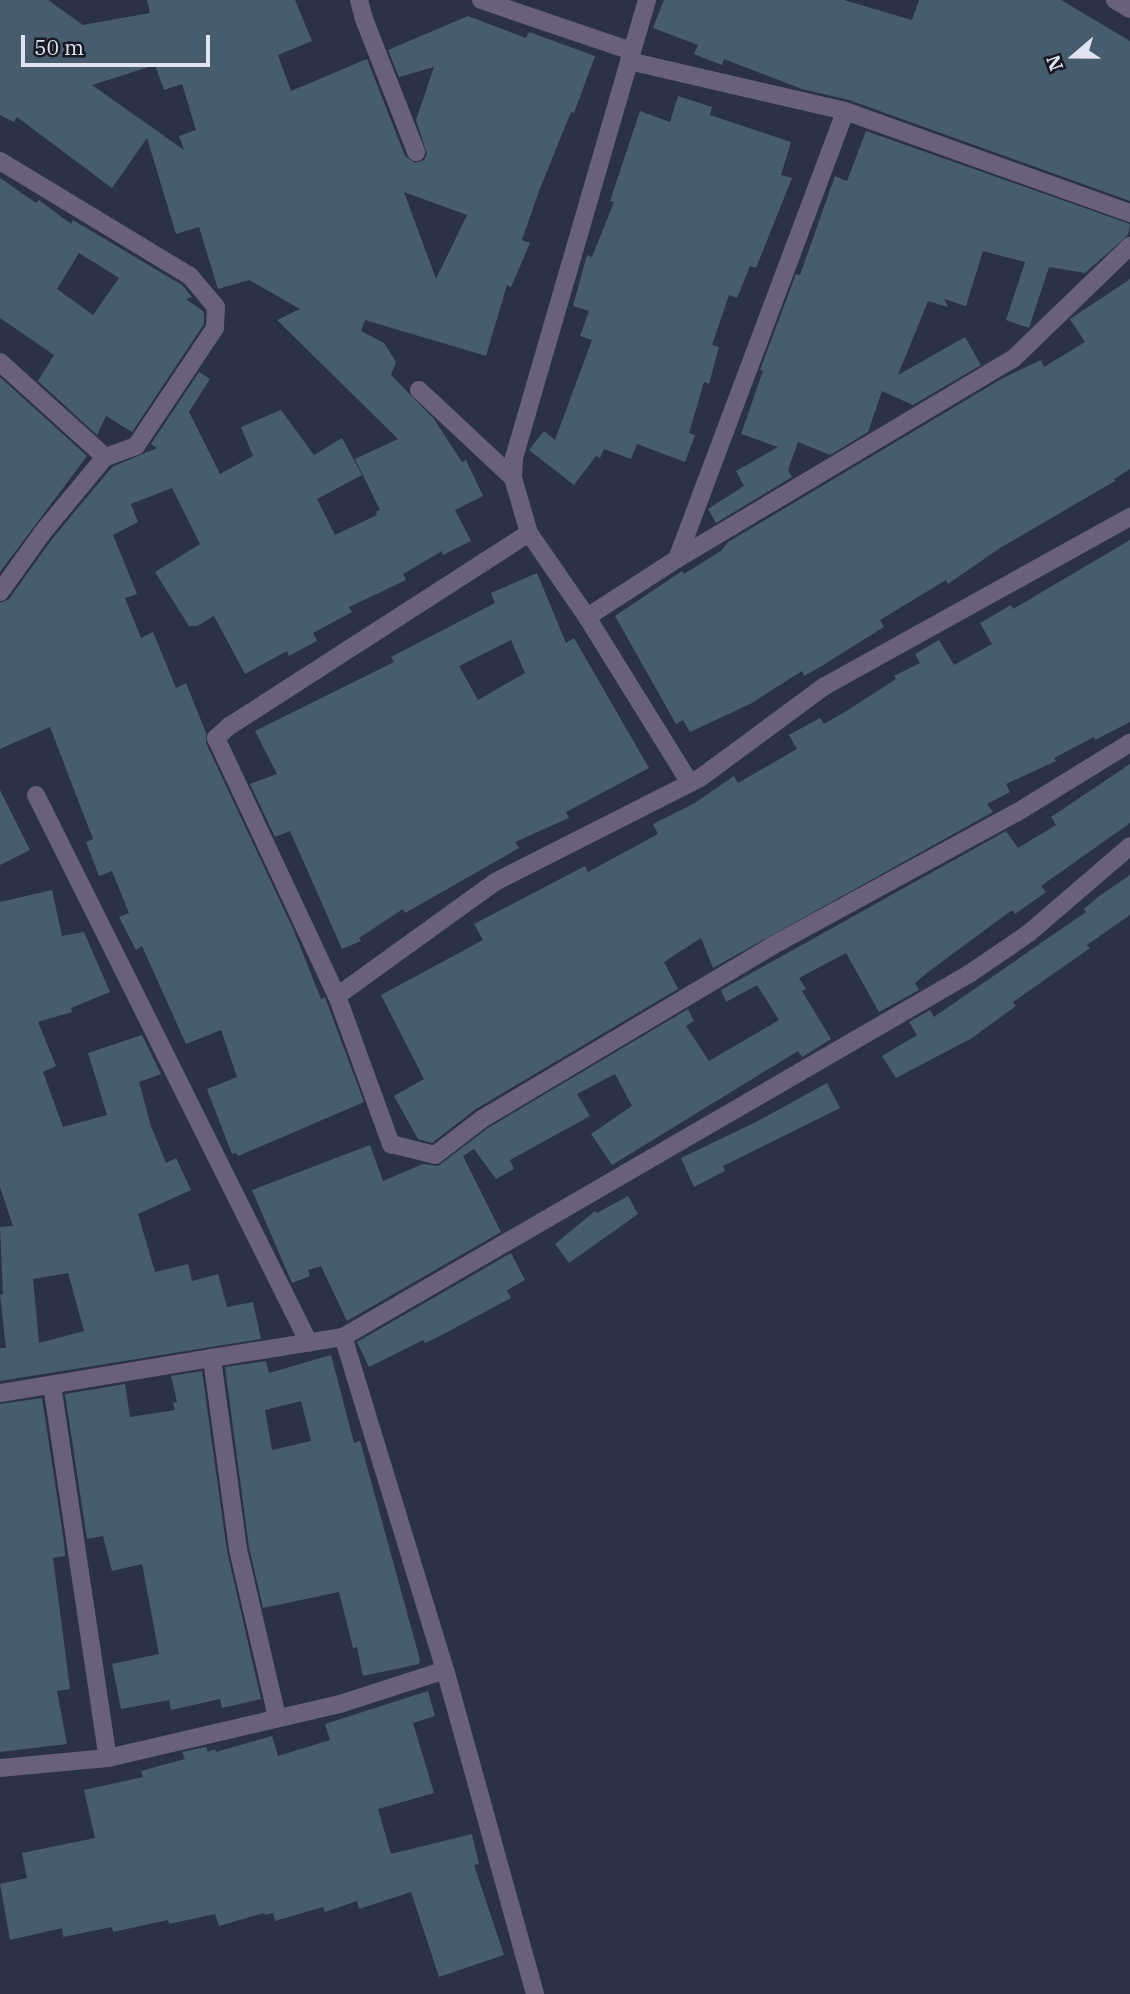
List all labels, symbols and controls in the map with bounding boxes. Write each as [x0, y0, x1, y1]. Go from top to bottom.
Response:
scale bar [24, 21, 214, 65]
north arrow [1039, 21, 1109, 91]
text: 50 m [34, 33, 84, 61]
text: N [1040, 52, 1068, 74]

